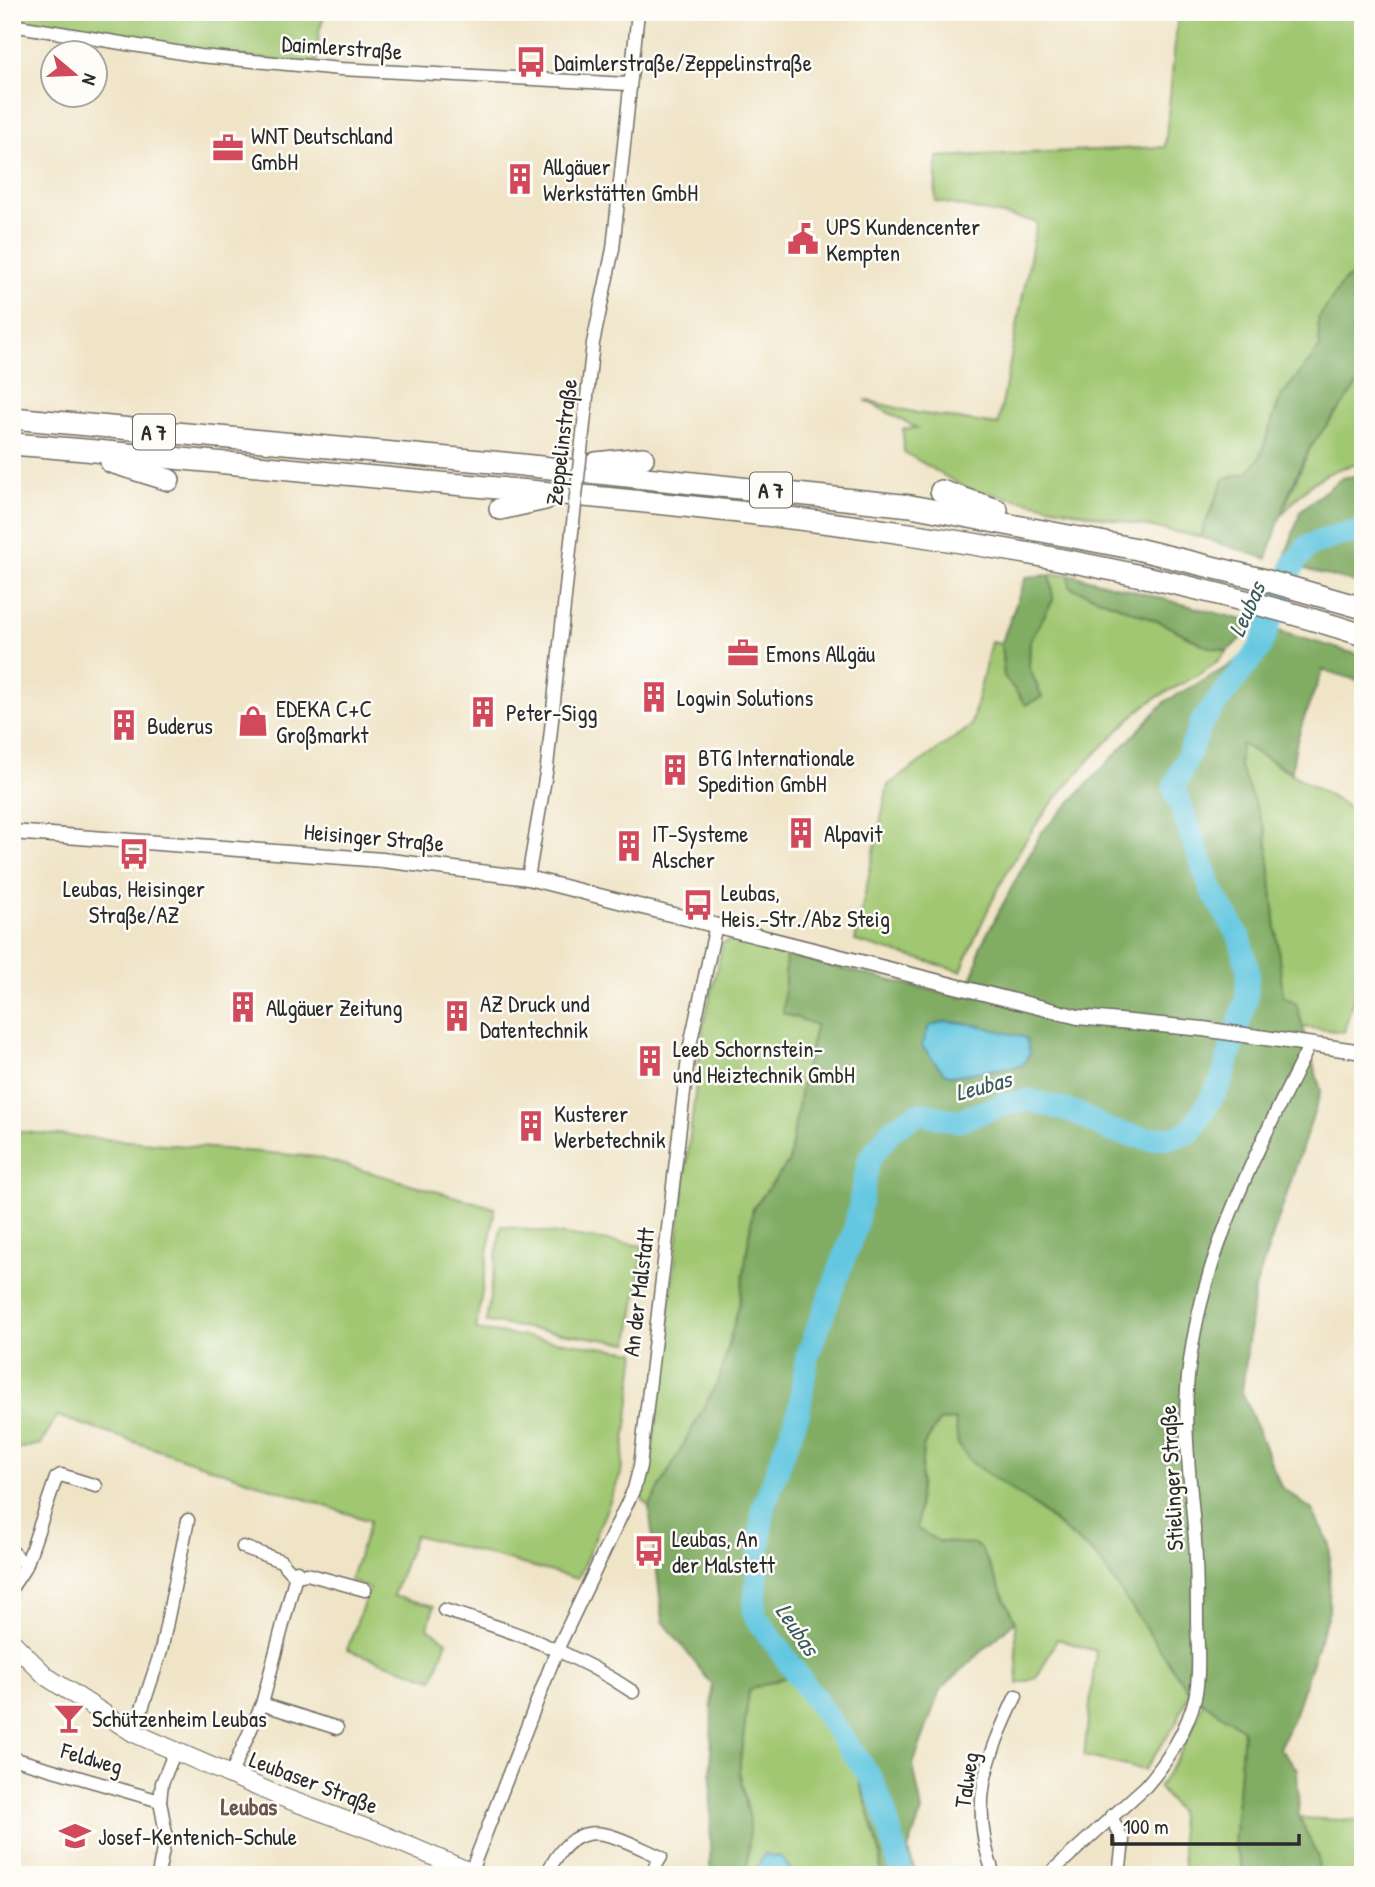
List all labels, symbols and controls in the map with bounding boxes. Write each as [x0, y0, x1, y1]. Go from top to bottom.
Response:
street label: Daimlerstraße [281, 27, 403, 67]
north arrow [38, 38, 108, 108]
bus stop icon: Daimlerstraße/Zeppelinstraße [514, 45, 548, 79]
place label: Daimlerstraße/Zeppelinstraße [554, 47, 812, 78]
text: N [76, 71, 104, 89]
place label: WNT Deutschland GmbH [251, 120, 393, 177]
office icon: WNT Deutschland GmbH [211, 131, 245, 165]
place label: Allgäuer Werkstätten GmbH [543, 151, 698, 208]
building icon: Allgäuer Werkstätten GmbH [503, 162, 537, 196]
place label: UPS Kundencenter Kempten [826, 211, 980, 268]
public building icon: UPS Kundencenter Kempten [786, 222, 820, 256]
street label: Zeppelinstraße [538, 377, 584, 507]
road number: A 7 [133, 414, 175, 450]
road number: A 7 [750, 472, 792, 508]
water label: Leubas [1220, 574, 1273, 641]
office icon: Emons Allgäu [726, 636, 760, 670]
place label: Emons Allgäu [766, 638, 875, 669]
building icon: Logwin Solutions [637, 680, 671, 714]
place label: Logwin Solutions [677, 682, 813, 713]
place label: EDEKA C+C Großmarkt [276, 693, 372, 750]
building icon: Peter-Sigg [466, 695, 500, 729]
place label: Peter-Sigg [506, 697, 598, 728]
shop icon: EDEKA C+C Großmarkt [236, 704, 270, 738]
building icon: Buderus [107, 708, 141, 742]
place label: Buderus [147, 710, 213, 741]
place label: BTG Internationale Spedition GmbH [698, 742, 855, 799]
building icon: BTG Internationale Spedition GmbH [658, 753, 692, 787]
street label: Heisinger Straße [303, 815, 445, 859]
building icon: Alpavit [784, 816, 818, 850]
place label: IT-Systeme Alscher [652, 818, 748, 875]
place label: Alpavit [824, 818, 884, 849]
building icon: IT-Systeme Alscher [612, 829, 646, 863]
bus stop icon: Leubas, Heisinger Straße/AZ [117, 837, 151, 871]
place label: Leubas, Heisinger Straße/AZ [63, 873, 205, 930]
place label: Leubas, Heis.-Str./Abz Steig [721, 877, 890, 934]
bus stop icon: Leubas, Heis.-Str./Abz Steig [681, 888, 715, 922]
place label: AZ Druck und Datentechnik [480, 988, 590, 1045]
building icon: Allgäuer Zeitung [226, 990, 260, 1024]
place label: Allgäuer Zeitung [266, 992, 403, 1023]
building icon: AZ Druck und Datentechnik [440, 999, 474, 1033]
place label: Leeb Schornstein- und Heiztechnik GmbH [673, 1033, 855, 1090]
building icon: Leeb Schornstein- und Heiztechnik GmbH [633, 1044, 667, 1078]
water label: Leubas [952, 1062, 1017, 1108]
place label: Kusterer Werbetechnik [554, 1098, 666, 1155]
building icon: Kusterer Werbetechnik [514, 1109, 548, 1143]
street label: An der Malstatt [615, 1225, 661, 1358]
street label: Stielinger Straße [1152, 1404, 1190, 1552]
place label: Leubas, An der Malstett [672, 1523, 776, 1580]
bus stop icon: Leubas, An der Malstett [632, 1534, 666, 1568]
water label: Leubas [769, 1597, 829, 1664]
bar icon: Schützenheim Leubas [52, 1701, 86, 1735]
place label: Schützenheim Leubas [92, 1703, 267, 1734]
street label: Feldweg [57, 1734, 127, 1782]
street label: Leubaser Straße [246, 1745, 382, 1819]
street label: Talweg [946, 1750, 986, 1810]
district label: Leubas [221, 1792, 277, 1820]
scale bar [1112, 1803, 1300, 1847]
text: 100 m [1123, 1812, 1169, 1841]
school or university icon: Josef-Kentenich-Schule [58, 1819, 92, 1853]
place label: Josef-Kentenich-Schule [98, 1821, 297, 1852]

